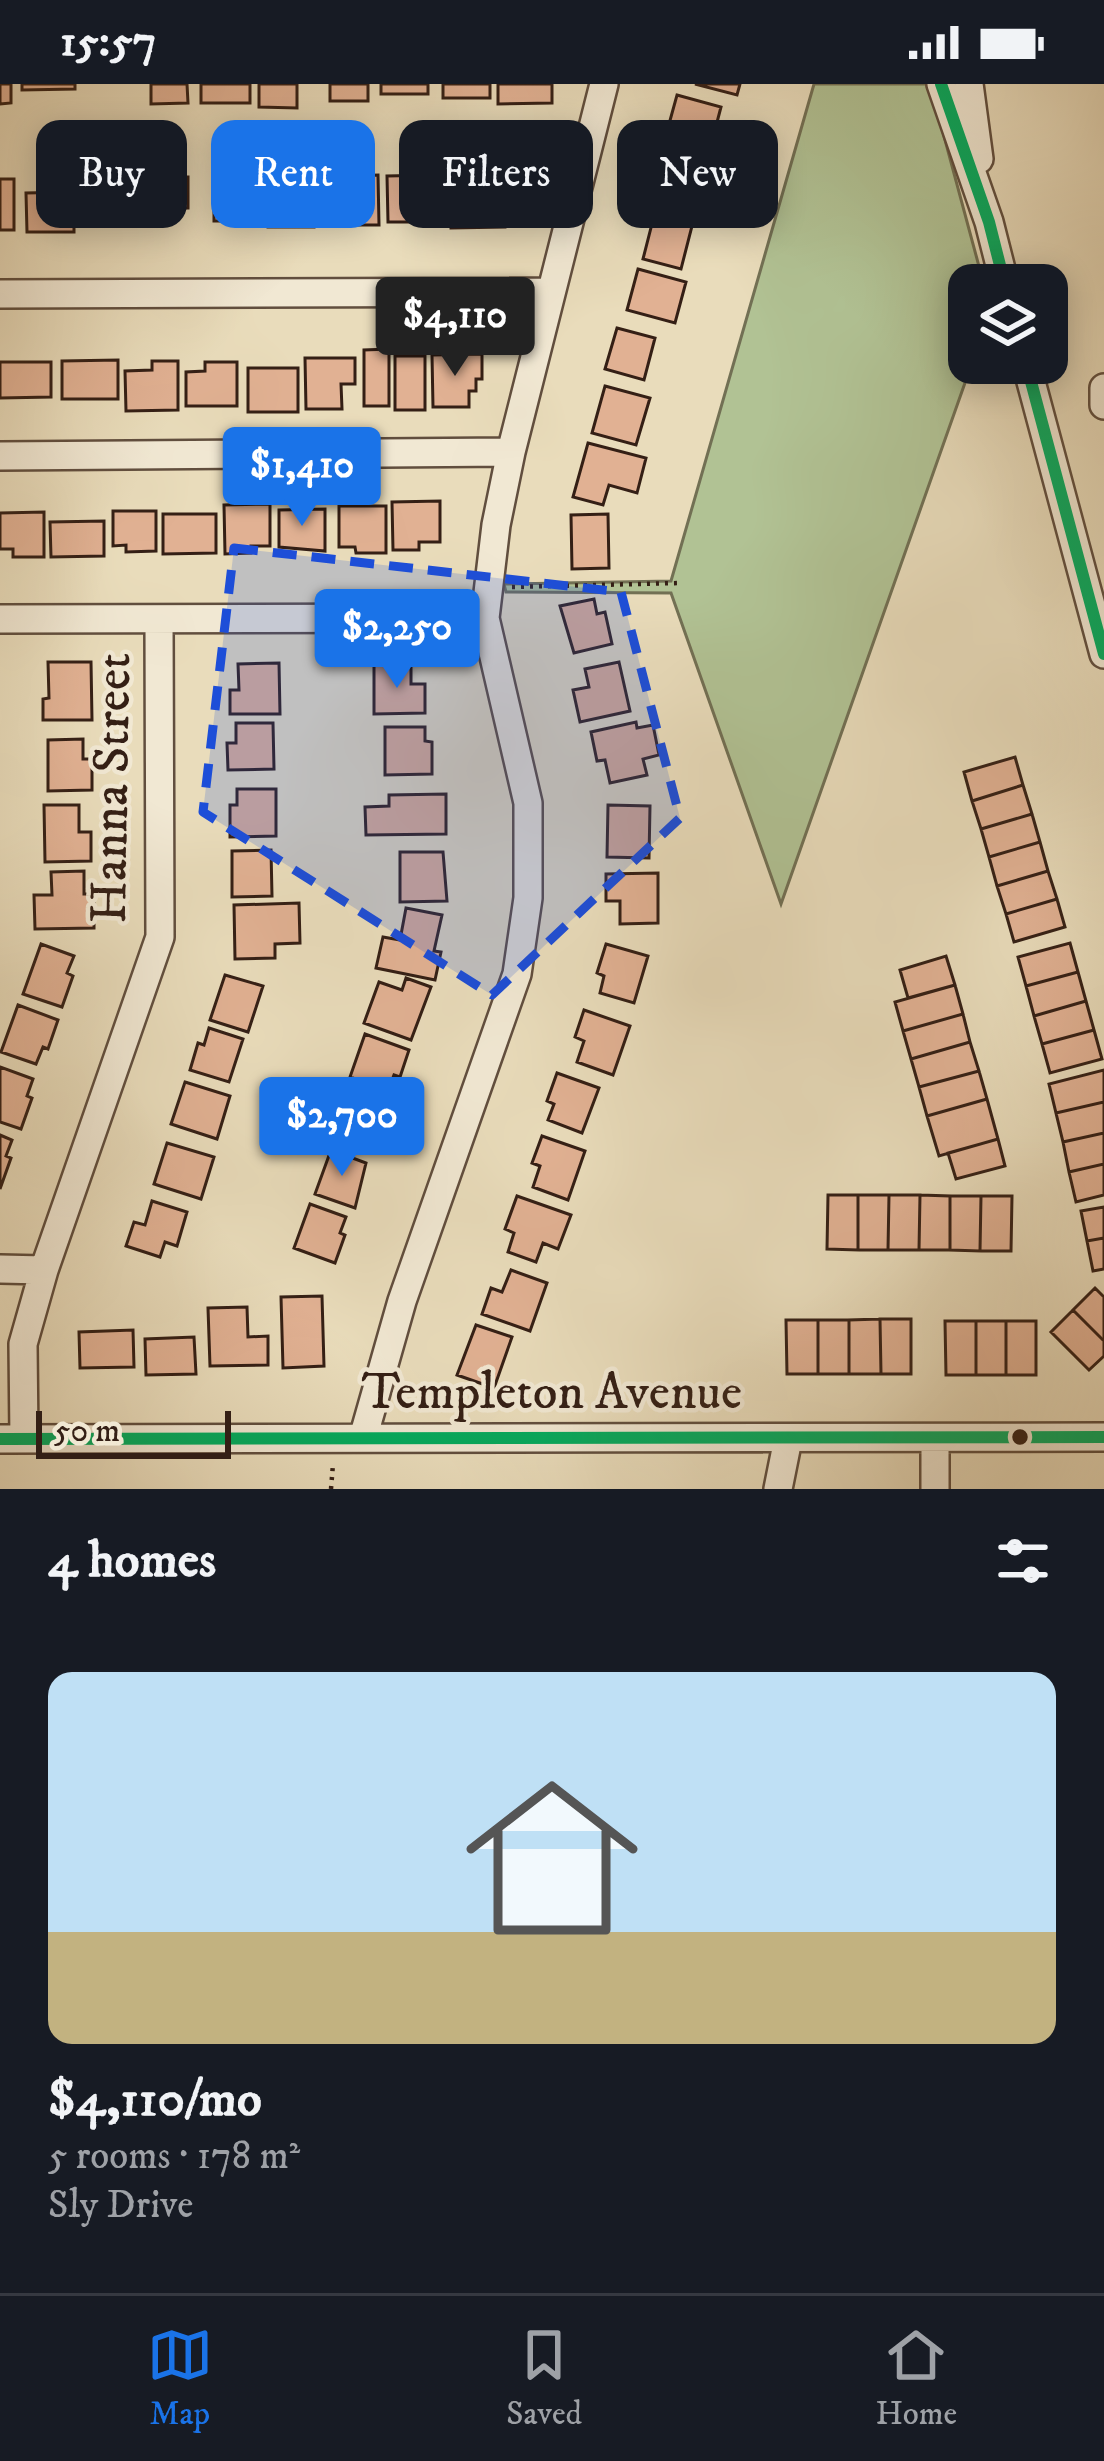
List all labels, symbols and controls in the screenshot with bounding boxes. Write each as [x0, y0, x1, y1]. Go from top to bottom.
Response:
text: 15:57 [60, 14, 156, 70]
chip: Buy [36, 120, 187, 228]
chip: Rent [211, 120, 375, 228]
chip: Filters [399, 120, 593, 228]
chip: New [617, 120, 778, 228]
map controls [948, 264, 1068, 384]
button: layers [948, 264, 1068, 384]
pin: $4,110 [357, 277, 553, 379]
text: $4,110 [403, 291, 507, 340]
pin: $1,410 [204, 427, 400, 529]
text: $1,410 [250, 441, 354, 490]
pin: $2,250 [299, 589, 495, 691]
text: $2,250 [342, 603, 452, 652]
street label: Hanna Street [78, 652, 146, 924]
pin: $2,700 [244, 1077, 440, 1179]
text: $2,700 [286, 1091, 398, 1140]
street label: Templeton Avenue [362, 1361, 742, 1425]
scale bar [36, 1405, 231, 1458]
text: 50 m [54, 1411, 120, 1452]
unlabelled marker [1009, 1426, 1031, 1448]
icon: filters [990, 1528, 1056, 1594]
text: 4 homes [48, 1529, 216, 1593]
icon: home [444, 1750, 660, 1966]
text: $4,110/mo [48, 2068, 262, 2132]
text: 5 rooms · 178 m² [48, 2132, 300, 2181]
text: Sly Drive [48, 2181, 193, 2230]
tab: Map [147, 2322, 213, 2435]
tab: Saved [506, 2322, 582, 2435]
tab: Home [876, 2322, 957, 2435]

